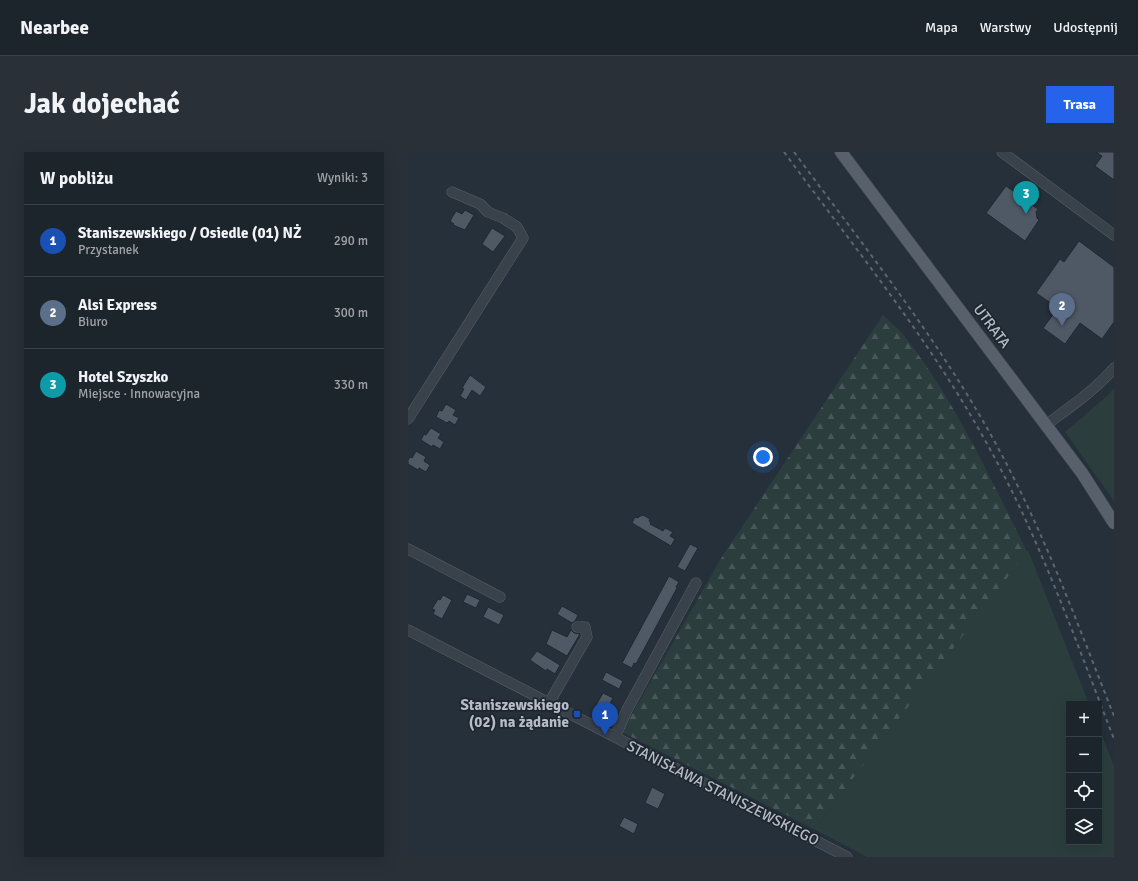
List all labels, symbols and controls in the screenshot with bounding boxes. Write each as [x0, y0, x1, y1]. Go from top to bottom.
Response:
text: Nearbee [20, 16, 89, 40]
text: Mapa [925, 19, 958, 36]
text: Warstwy [980, 19, 1031, 36]
text: Udostępnij [1053, 19, 1118, 36]
button: Trasa [1046, 86, 1114, 123]
text: Jak dojechać [24, 87, 180, 121]
text: W pobliżu [40, 168, 113, 189]
text: Wyniki: 3 [317, 170, 368, 186]
pin: 3 [1013, 181, 1039, 214]
text: Staniszewskiego / Osiedle (01) NŻ [78, 224, 302, 242]
text: 1 [49, 233, 57, 249]
text: 290 m [334, 233, 368, 249]
text: Przystanek [78, 242, 139, 258]
pin: 2 [1049, 293, 1075, 326]
text: Alsi Express [78, 296, 157, 314]
street label: UTRATA [970, 300, 1014, 352]
text: 2 [49, 305, 57, 321]
text: 300 m [334, 305, 368, 321]
text: Biuro [78, 314, 108, 330]
text: Hotel Szyszko [78, 368, 168, 386]
text: 3 [49, 377, 57, 393]
text: 330 m [334, 377, 368, 393]
text: Miejsce · Innowacyjna [78, 386, 200, 402]
your location [753, 447, 773, 467]
place label: Staniszewskiego (02) na żądanie [461, 696, 569, 731]
map controls [1066, 701, 1102, 845]
button: + [1066, 701, 1102, 737]
pin: 1 [592, 702, 618, 735]
marker: Staniszewskiego (02) na żądanie [572, 709, 582, 719]
street label: STANISŁAWA STANISZEWSKIEGO [624, 737, 822, 849]
button: − [1066, 737, 1102, 773]
button: locate [1066, 773, 1102, 809]
button: layers [1066, 809, 1102, 845]

